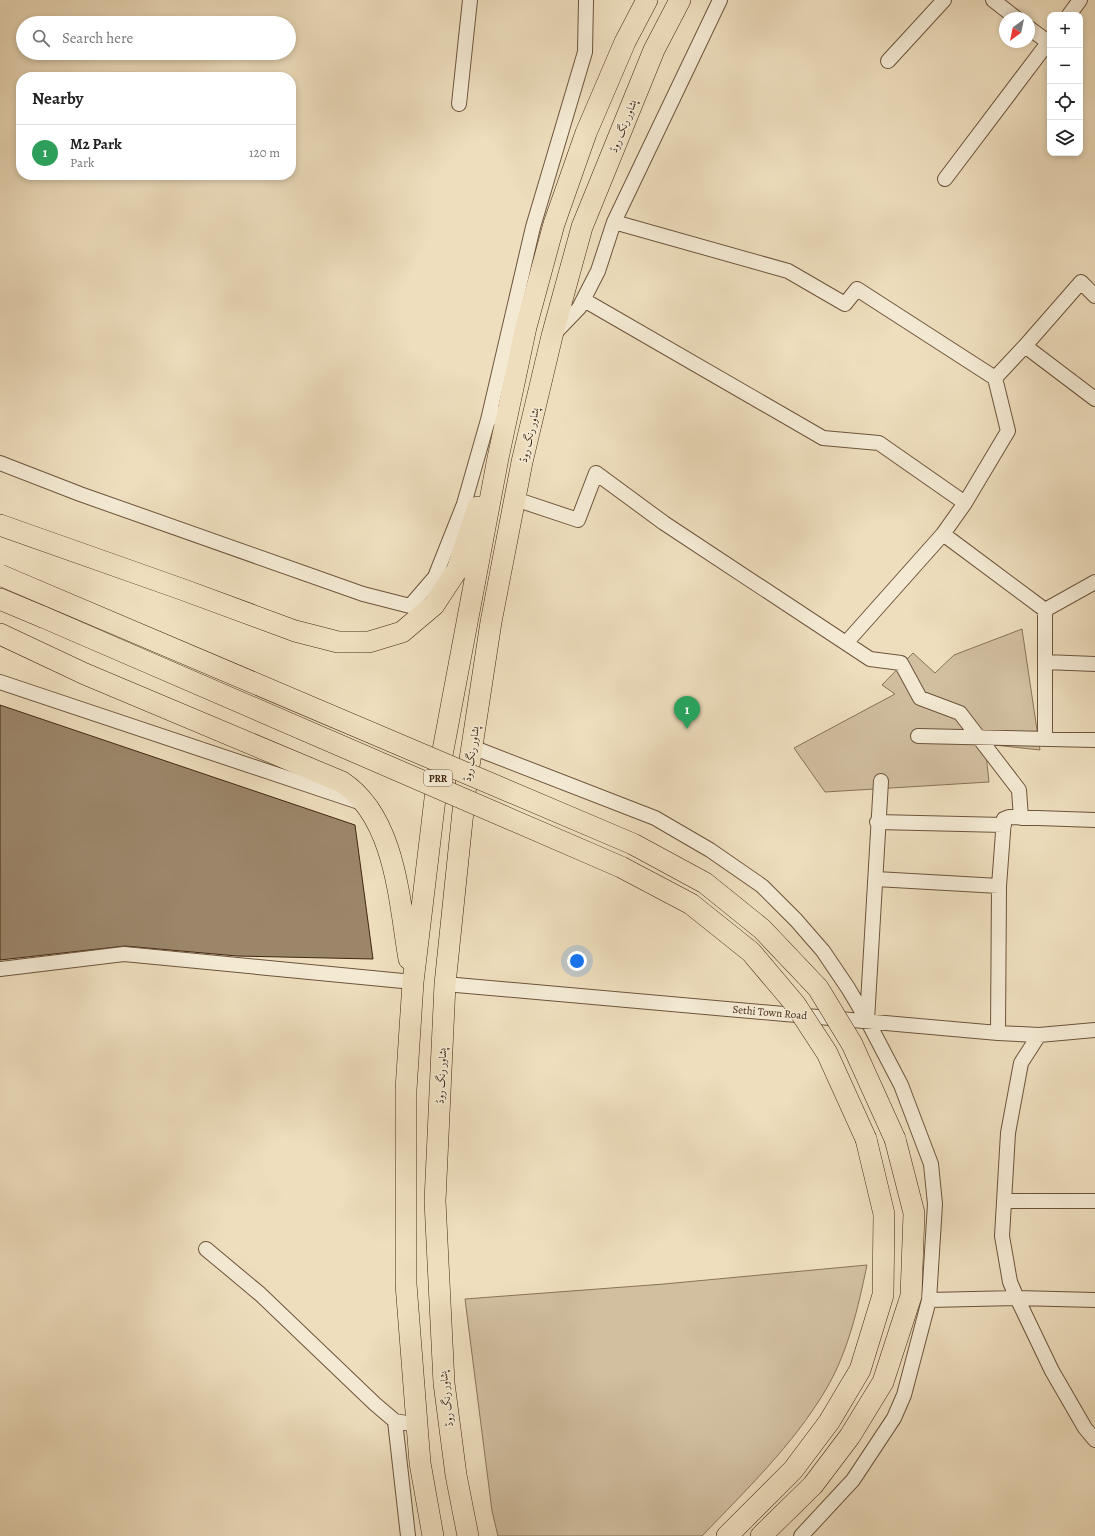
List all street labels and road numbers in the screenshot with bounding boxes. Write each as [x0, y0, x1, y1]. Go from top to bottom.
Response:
street label: پشاور رنگ روڈ [606, 97, 641, 155]
street label: پشاور رنگ روڈ [516, 405, 543, 464]
street label: پشاور رنگ روڈ [460, 725, 483, 783]
road number: PRR [424, 770, 452, 786]
street label: Sethi Town Road [732, 1002, 808, 1023]
street label: پشاور رنگ روڈ [433, 1047, 450, 1104]
street label: پشاور رنگ روڈ [436, 1370, 457, 1428]

